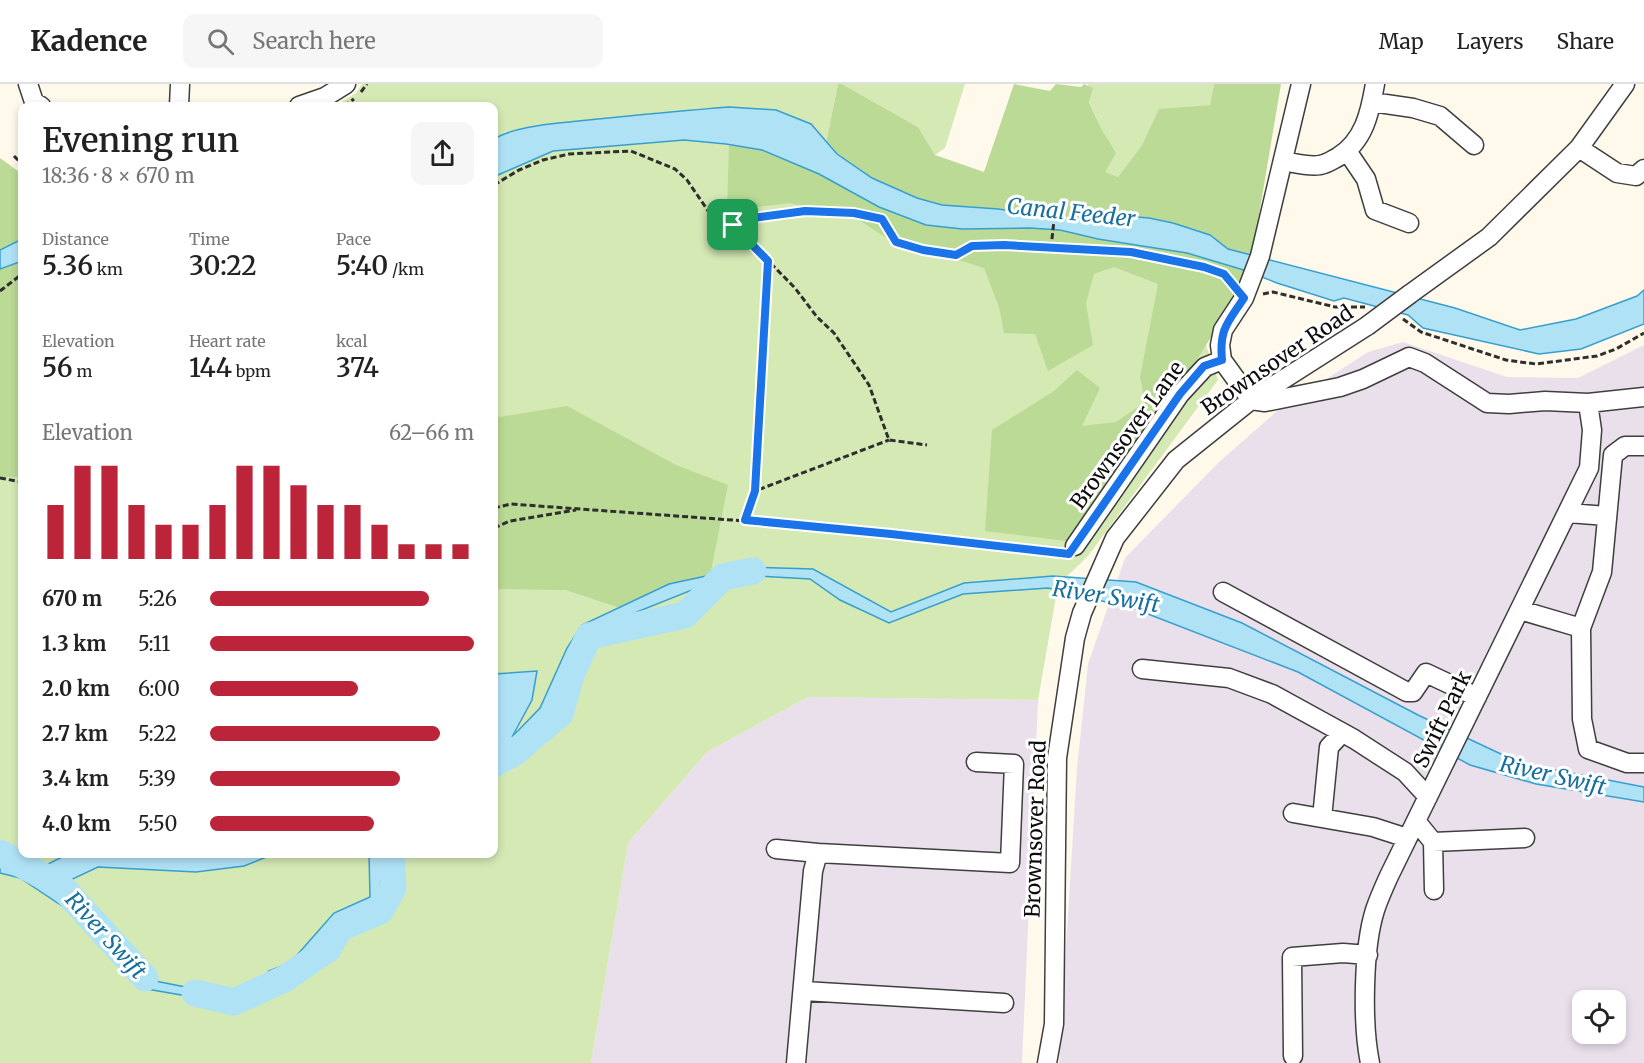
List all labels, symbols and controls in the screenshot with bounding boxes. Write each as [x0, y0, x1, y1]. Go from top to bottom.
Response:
search box [183, 14, 603, 68]
text: Kadence [30, 23, 147, 59]
icon: search [204, 25, 237, 58]
text: Search here [252, 27, 376, 55]
text: Map [1379, 28, 1424, 55]
text: Layers [1457, 28, 1524, 55]
text: Share [1557, 28, 1614, 55]
text: Evening run [42, 120, 239, 161]
button: share [411, 122, 474, 185]
text: 18:36 · 8 × 670 m [42, 163, 195, 188]
water label: Canal Feeder [1005, 191, 1138, 233]
pin [707, 199, 758, 250]
icon: arrive [716, 208, 749, 241]
text: Distance [42, 229, 109, 249]
text: Time [189, 229, 230, 249]
text: Pace [336, 229, 371, 249]
text: 5.36 [42, 249, 93, 282]
text: 30:22 [189, 249, 257, 282]
text: 5:40 [336, 249, 388, 282]
text: km [93, 259, 123, 279]
text: /km [388, 259, 424, 279]
street label: Brownsover Road [1196, 299, 1358, 421]
text: Elevation [42, 331, 115, 351]
text: Heart rate [189, 331, 266, 351]
text: kcal [336, 331, 367, 351]
text: 56 [42, 351, 73, 384]
text: 144 [189, 351, 232, 384]
text: 374 [336, 351, 379, 384]
street label: Brownsover Lane [1064, 356, 1190, 514]
text: m [73, 361, 92, 381]
text: bpm [232, 361, 271, 381]
text: Elevation [42, 420, 133, 445]
text: 62–66 m [389, 420, 474, 445]
water label: River Swift [1050, 574, 1162, 618]
text: 670 m [42, 586, 102, 611]
text: 5:26 [138, 586, 177, 611]
text: 1.3 km [42, 631, 106, 656]
text: 5:11 [138, 631, 170, 656]
street label: Swift Park [1407, 665, 1477, 772]
text: 2.0 km [42, 676, 110, 701]
text: 6:00 [138, 676, 180, 701]
text: 2.7 km [42, 721, 108, 746]
text: 5:22 [138, 721, 177, 746]
street label: Brownsover Road [1018, 739, 1052, 918]
water label: River Swift [1497, 749, 1609, 801]
text: 3.4 km [42, 766, 109, 791]
text: 5:39 [138, 766, 176, 791]
text: 4.0 km [42, 811, 111, 836]
text: 5:50 [138, 811, 177, 836]
water label: River Swift [59, 886, 153, 985]
map controls [1572, 990, 1626, 1044]
button: locate [1572, 990, 1626, 1044]

